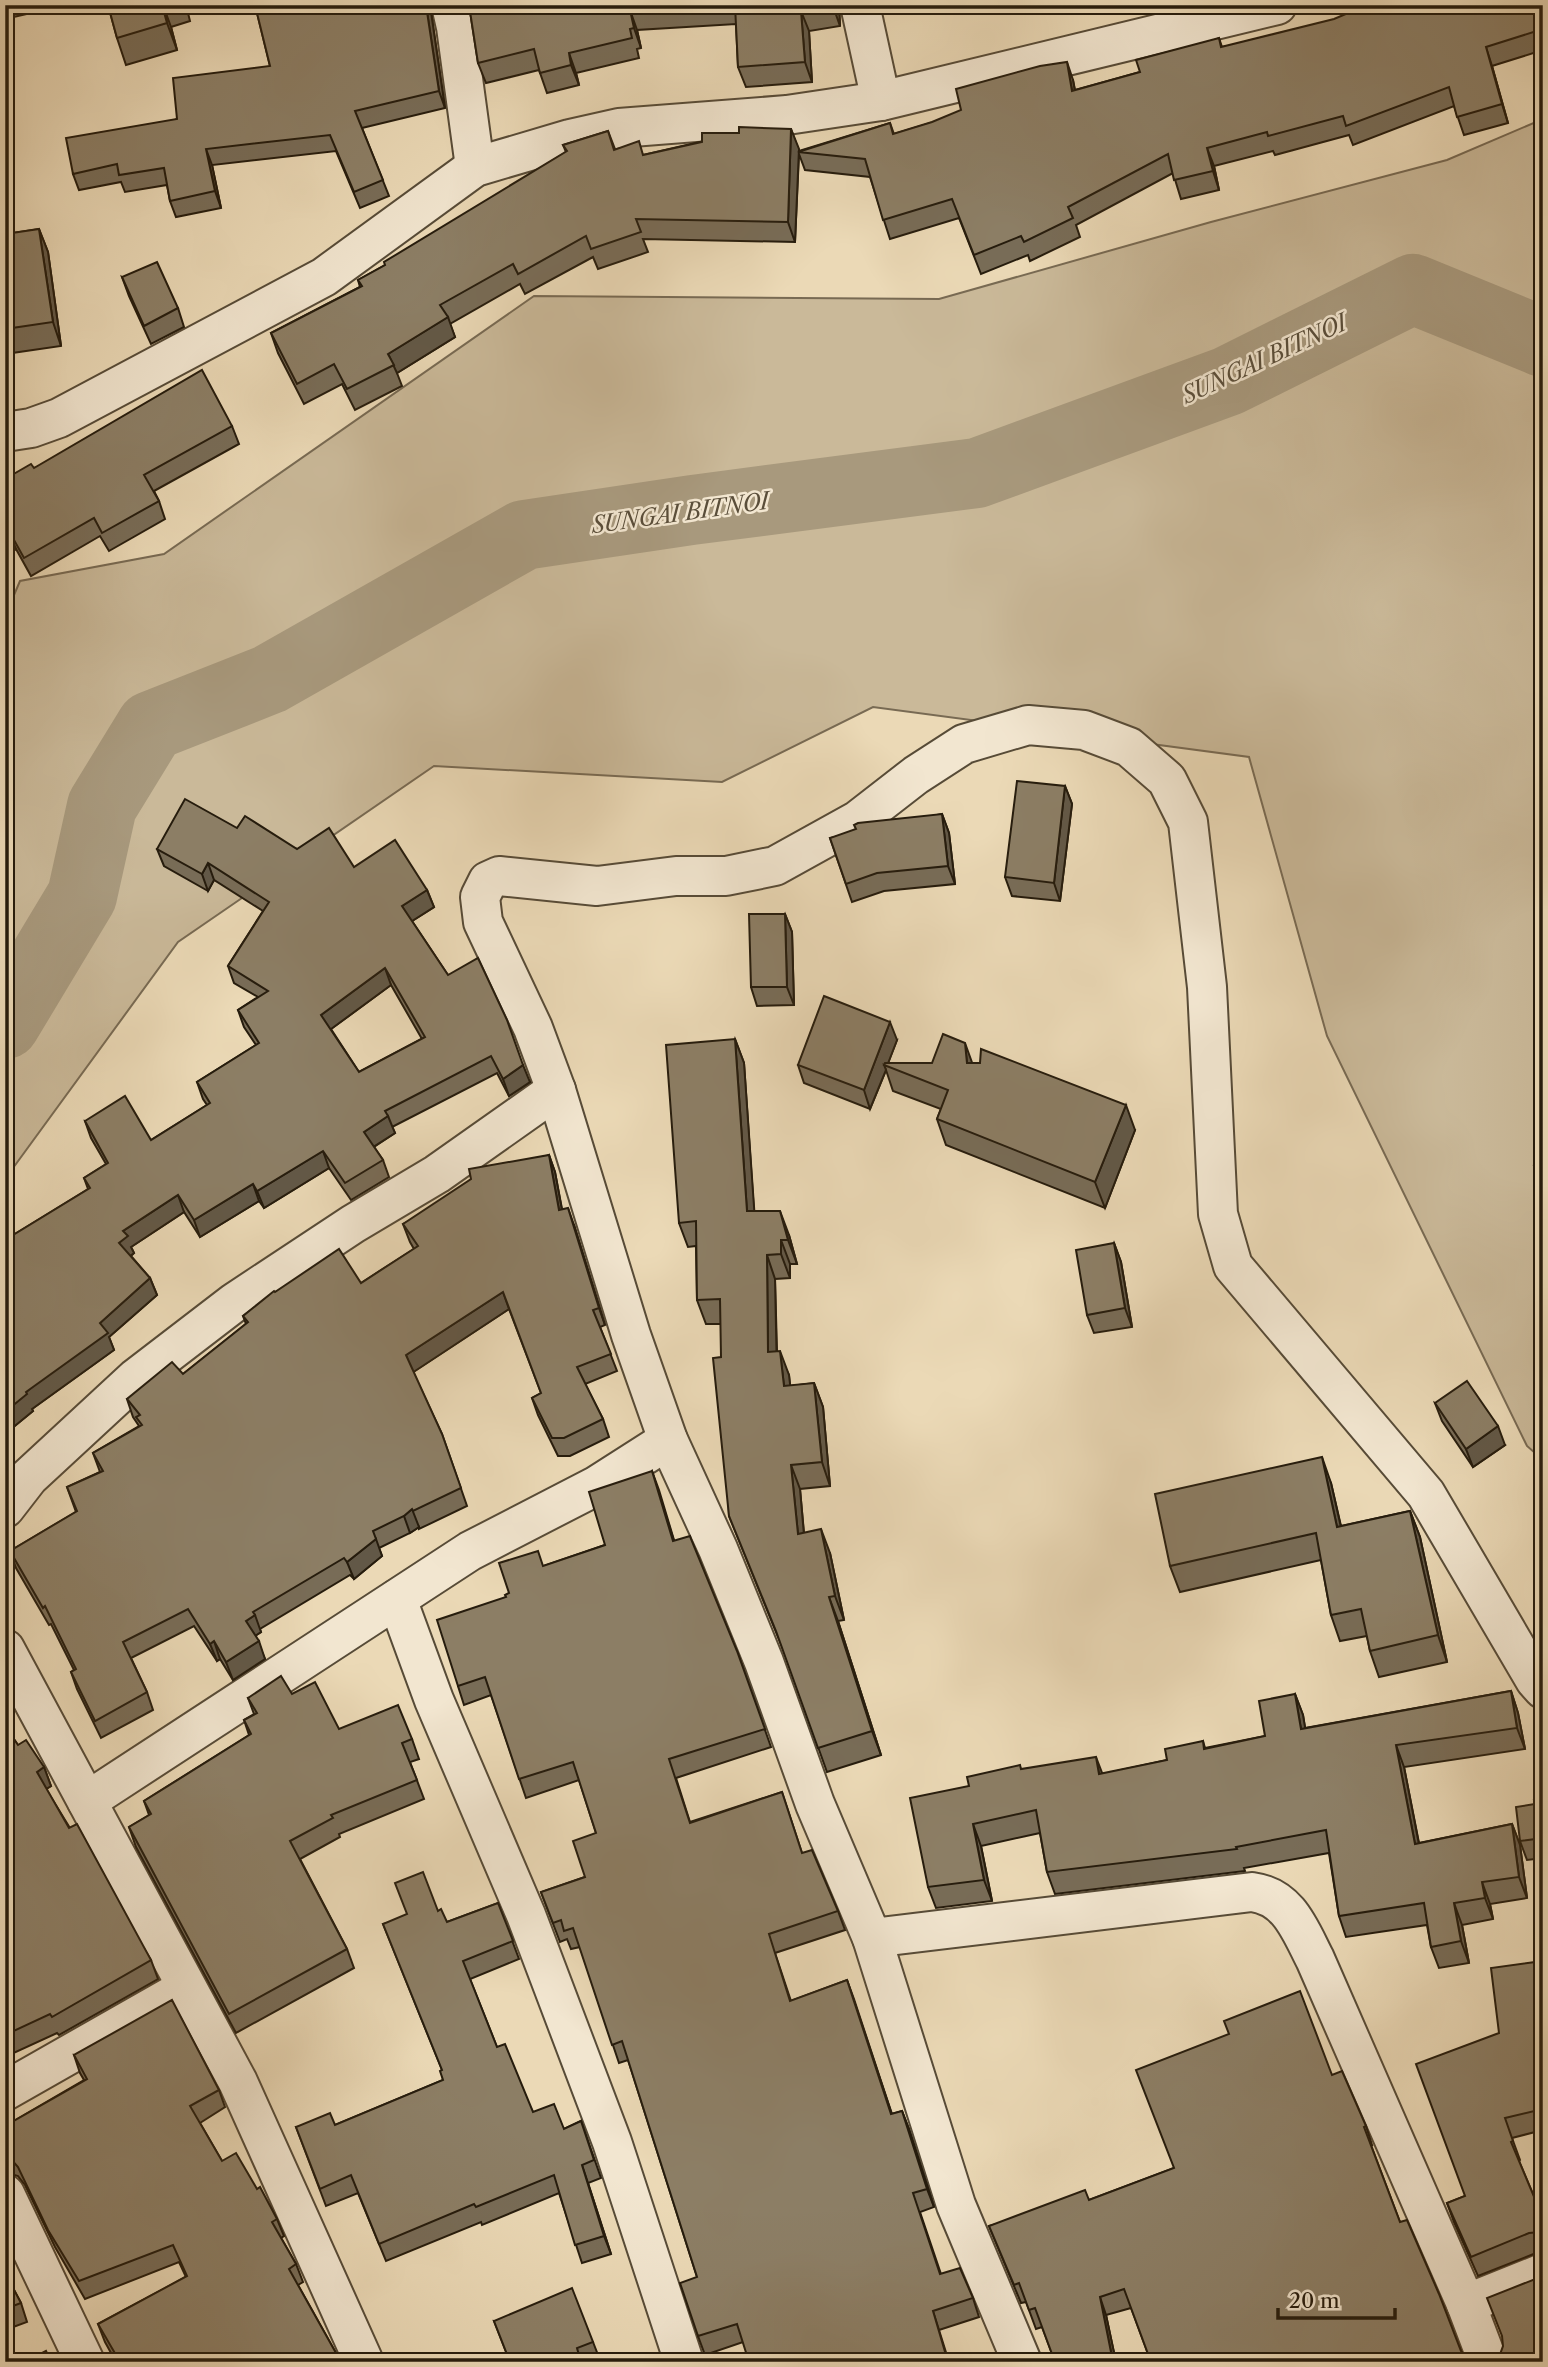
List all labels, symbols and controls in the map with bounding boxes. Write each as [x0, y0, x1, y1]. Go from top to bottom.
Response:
water label: SUNGAI BITNOI [1176, 307, 1355, 410]
water label: SUNGAI BITNOI [588, 486, 775, 540]
scale bar [1278, 2276, 1396, 2320]
text: 20 m [1289, 2288, 1340, 2313]

